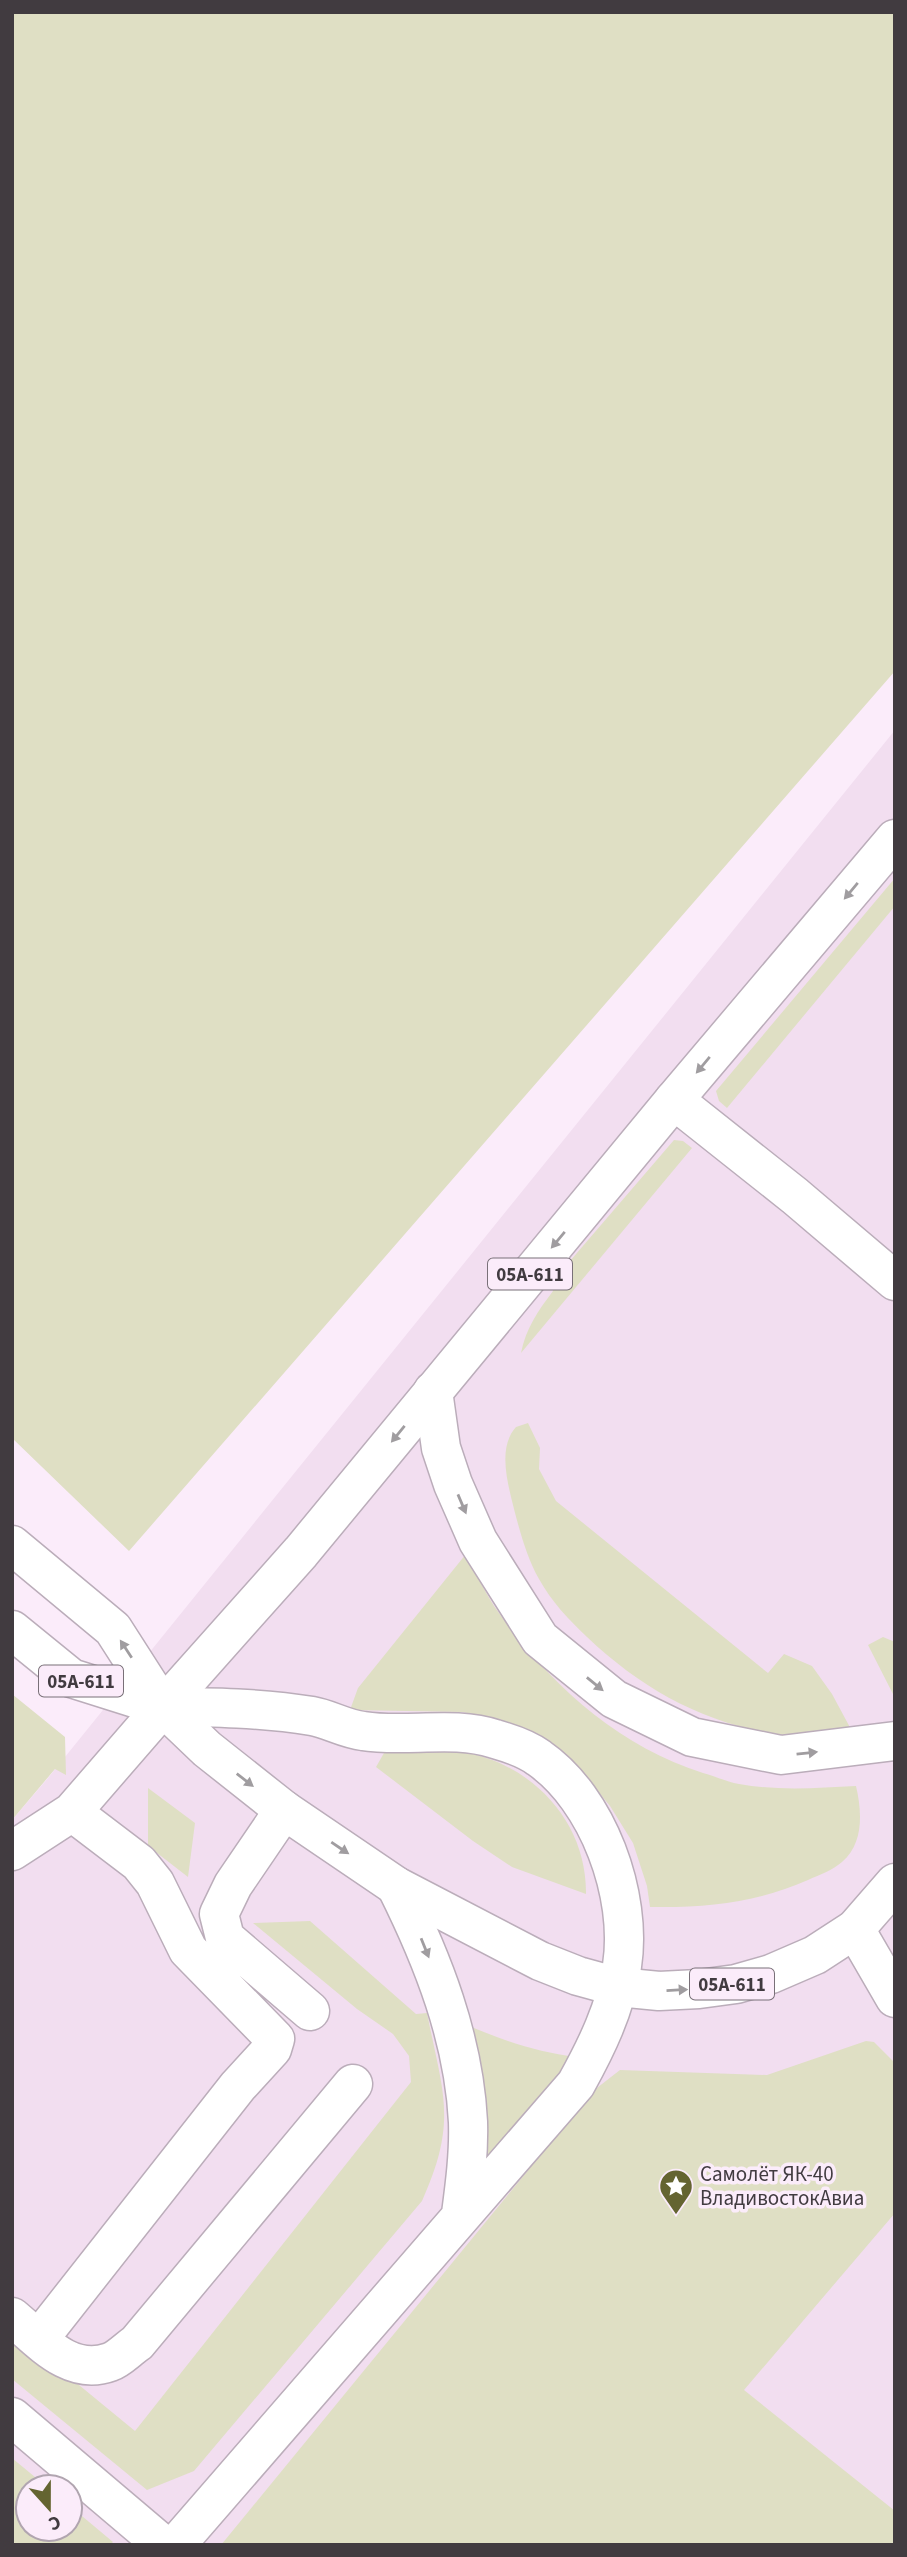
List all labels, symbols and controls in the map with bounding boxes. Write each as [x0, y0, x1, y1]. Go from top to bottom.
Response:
one-way arrow [843, 882, 858, 900]
one-way arrow [696, 1056, 711, 1073]
one-way arrow [551, 1231, 566, 1248]
road number: 05А-611 [488, 1258, 572, 1290]
one-way arrow [390, 1425, 405, 1443]
one-way arrow [456, 1494, 468, 1514]
one-way arrow [119, 1640, 133, 1658]
road number: 05А-611 [39, 1666, 123, 1696]
one-way arrow [586, 1676, 604, 1691]
one-way arrow [796, 1747, 818, 1758]
one-way arrow [236, 1772, 254, 1786]
one-way arrow [331, 1841, 349, 1855]
one-way arrow [419, 1938, 431, 1958]
road number: 05А-611 [690, 1968, 774, 2000]
one-way arrow [666, 1985, 688, 1996]
place label: Самолёт ЯК-40 ВладивостокАвиа [700, 2159, 864, 2213]
place icon: Самолёт ЯК-40 ВладивостокАвиа [657, 2167, 695, 2216]
north arrow [14, 2473, 84, 2543]
text: С [45, 2508, 65, 2537]

